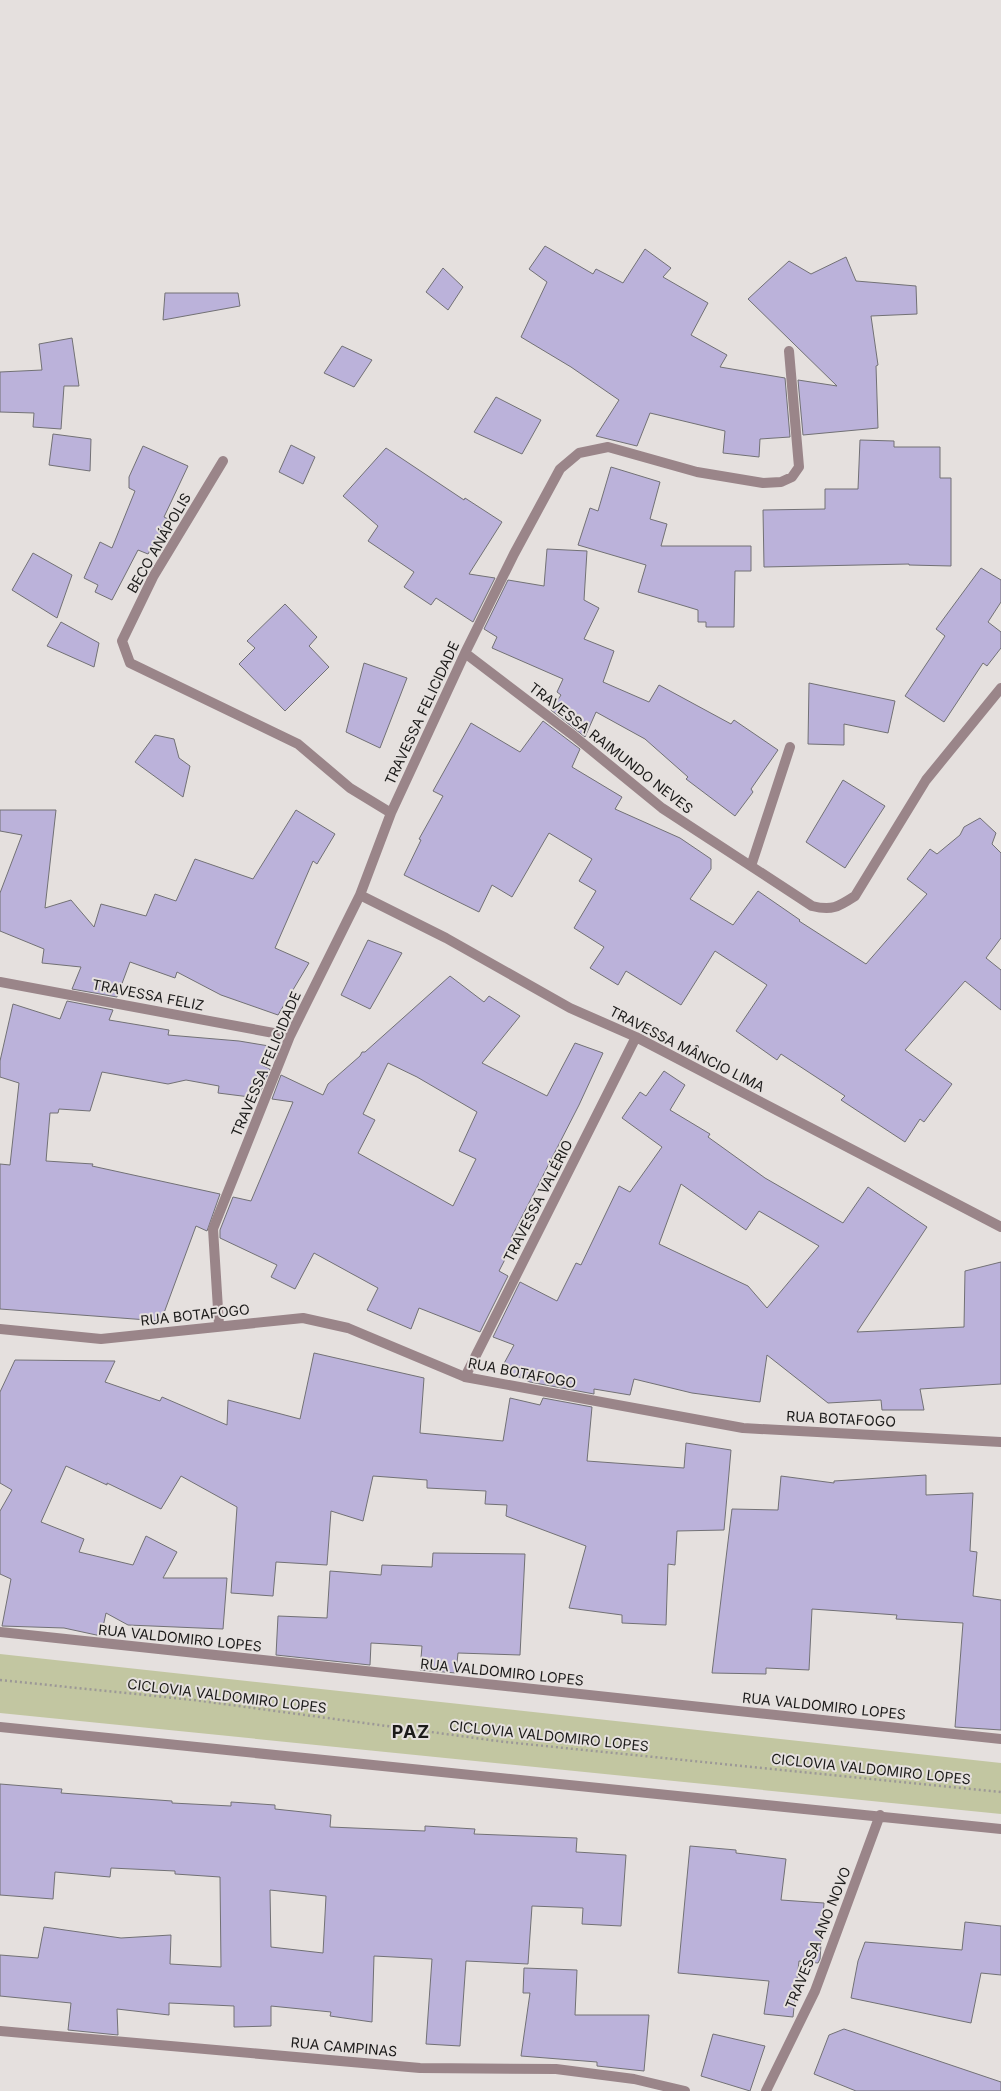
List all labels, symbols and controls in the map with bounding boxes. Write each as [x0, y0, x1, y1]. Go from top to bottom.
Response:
street label: BECO ANÁPOLIS [123, 490, 194, 596]
street label: TRAVESSA FELICIDADE [381, 638, 462, 787]
street label: TRAVESSA RAIMUNDO NEVES [526, 678, 697, 817]
street label: TRAVESSA FELIZ [91, 975, 205, 1014]
street label: TRAVESSA FELICIDADE [227, 988, 304, 1139]
street label: TRAVESSA MÂNCIO LIMA [607, 1002, 768, 1095]
street label: TRAVESSA VALÉRIO [499, 1137, 576, 1265]
street label: RUA BOTAFOGO [139, 1300, 250, 1329]
street label: RUA BOTAFOGO [467, 1354, 578, 1391]
street label: RUA BOTAFOGO [786, 1407, 896, 1430]
street label: RUA VALDOMIRO LOPES [97, 1620, 263, 1655]
street label: RUA VALDOMIRO LOPES [419, 1654, 585, 1689]
street label: CICLOVIA VALDOMIRO LOPES [126, 1675, 328, 1716]
street label: RUA VALDOMIRO LOPES [741, 1688, 907, 1723]
street label: CICLOVIA VALDOMIRO LOPES [448, 1717, 650, 1754]
district label: PAZ [392, 1721, 430, 1742]
street label: CICLOVIA VALDOMIRO LOPES [770, 1750, 972, 1787]
street label: TRAVESSA ANO NOVO [781, 1864, 854, 2011]
street label: RUA CAMPINAS [290, 2033, 398, 2060]

